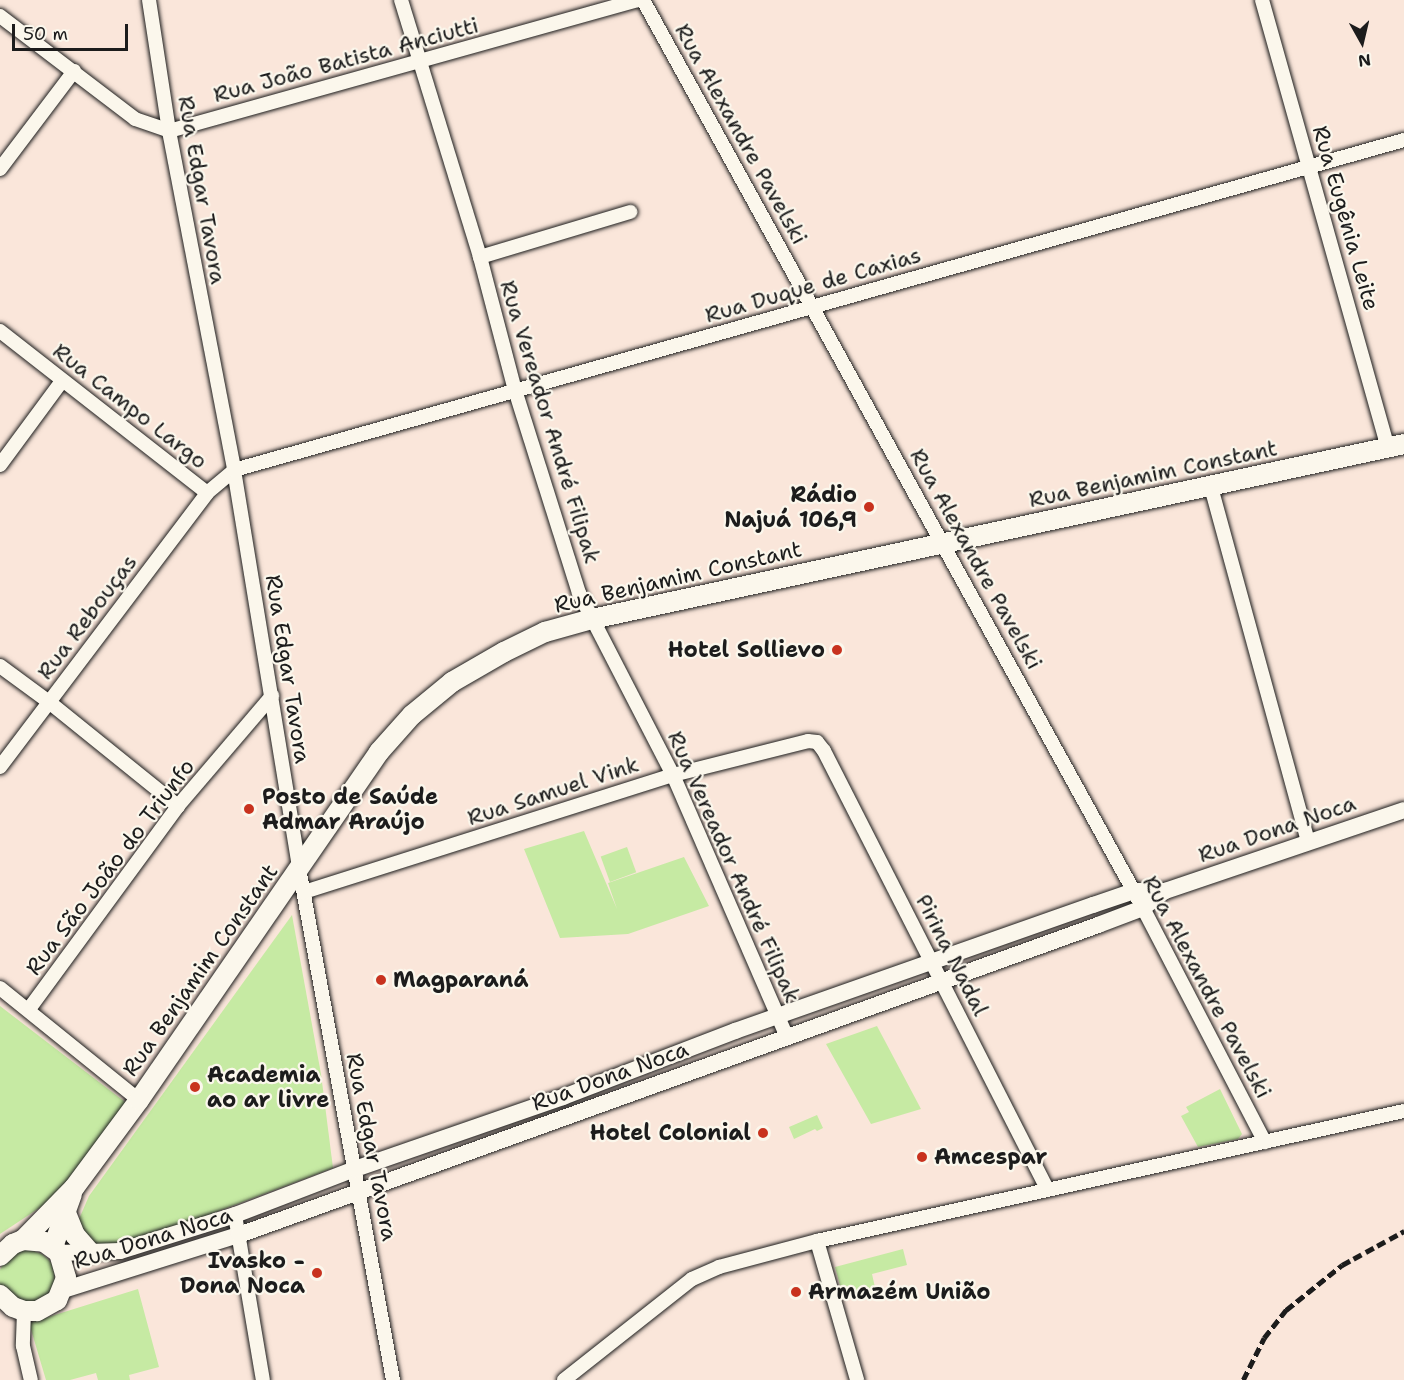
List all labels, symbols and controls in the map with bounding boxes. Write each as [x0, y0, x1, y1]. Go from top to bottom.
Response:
scale bar [15, 12, 130, 50]
street label: Rua João Batista Anciutti [210, 12, 482, 108]
north arrow [1332, 12, 1392, 72]
street label: Rua Alexandre Pavelski [669, 19, 813, 249]
text: 50 m [23, 22, 68, 46]
text: N [1357, 49, 1372, 72]
street label: Rua Edgar Tavora [172, 94, 232, 286]
street label: Rua Eugênia Leite [1307, 123, 1385, 313]
street label: Rua Duque de Caxias [702, 242, 924, 328]
street label: Rua Vereador André Filipak [494, 277, 606, 567]
street label: Rua Campo Largo [48, 338, 212, 474]
street label: Rua Benjamim Constant [1026, 435, 1280, 513]
street label: Rua Alexandre Pavelski [904, 444, 1048, 674]
place label: Rádio Najuá 106,9 [724, 481, 857, 532]
marker: Rádio Najuá 106,9 [862, 500, 876, 514]
street label: Rua Benjamim Constant [552, 536, 804, 618]
street label: Rua Rebouças [32, 549, 142, 685]
street label: Rua Edgar Tavora [260, 573, 316, 765]
place label: Hotel Sollievo [668, 637, 825, 663]
marker: Hotel Sollievo [830, 643, 844, 657]
street label: Rua Vereador André Filipak [662, 727, 806, 1007]
street label: Rua Samuel Vink [464, 751, 642, 831]
street label: Rua São João do Triunfo [20, 754, 200, 980]
place label: Posto de Saúde Admar Araújo [262, 783, 438, 834]
street label: Rua Dona Noca [1195, 790, 1359, 868]
marker: Posto de Saúde Admar Araújo [240, 800, 258, 818]
street label: Rua Benjamim Constant [117, 859, 283, 1081]
street label: Rua Alexandre Pavelski [1137, 871, 1277, 1103]
street label: Pirina Nadal [910, 890, 994, 1020]
place label: Magparaná [393, 967, 528, 993]
marker: Magparaná [374, 973, 388, 987]
street label: Rua Dona Noca [528, 1035, 692, 1117]
street label: Rua Edgar Tavora [341, 1051, 403, 1243]
place label: Academia ao ar livre [207, 1061, 329, 1112]
marker: Academia ao ar livre [188, 1080, 202, 1094]
place label: Hotel Colonial [590, 1120, 751, 1146]
marker: Hotel Colonial [756, 1126, 770, 1140]
place label: Amcespar [934, 1144, 1047, 1170]
marker: Amcespar [915, 1150, 929, 1164]
street label: Rua Dona Noca [70, 1201, 236, 1275]
place label: Ivasko - Dona Noca [180, 1247, 305, 1298]
marker: Ivasko - Dona Noca [310, 1266, 324, 1280]
place label: Armazém União [808, 1279, 991, 1305]
marker: Armazém União [789, 1285, 803, 1299]

